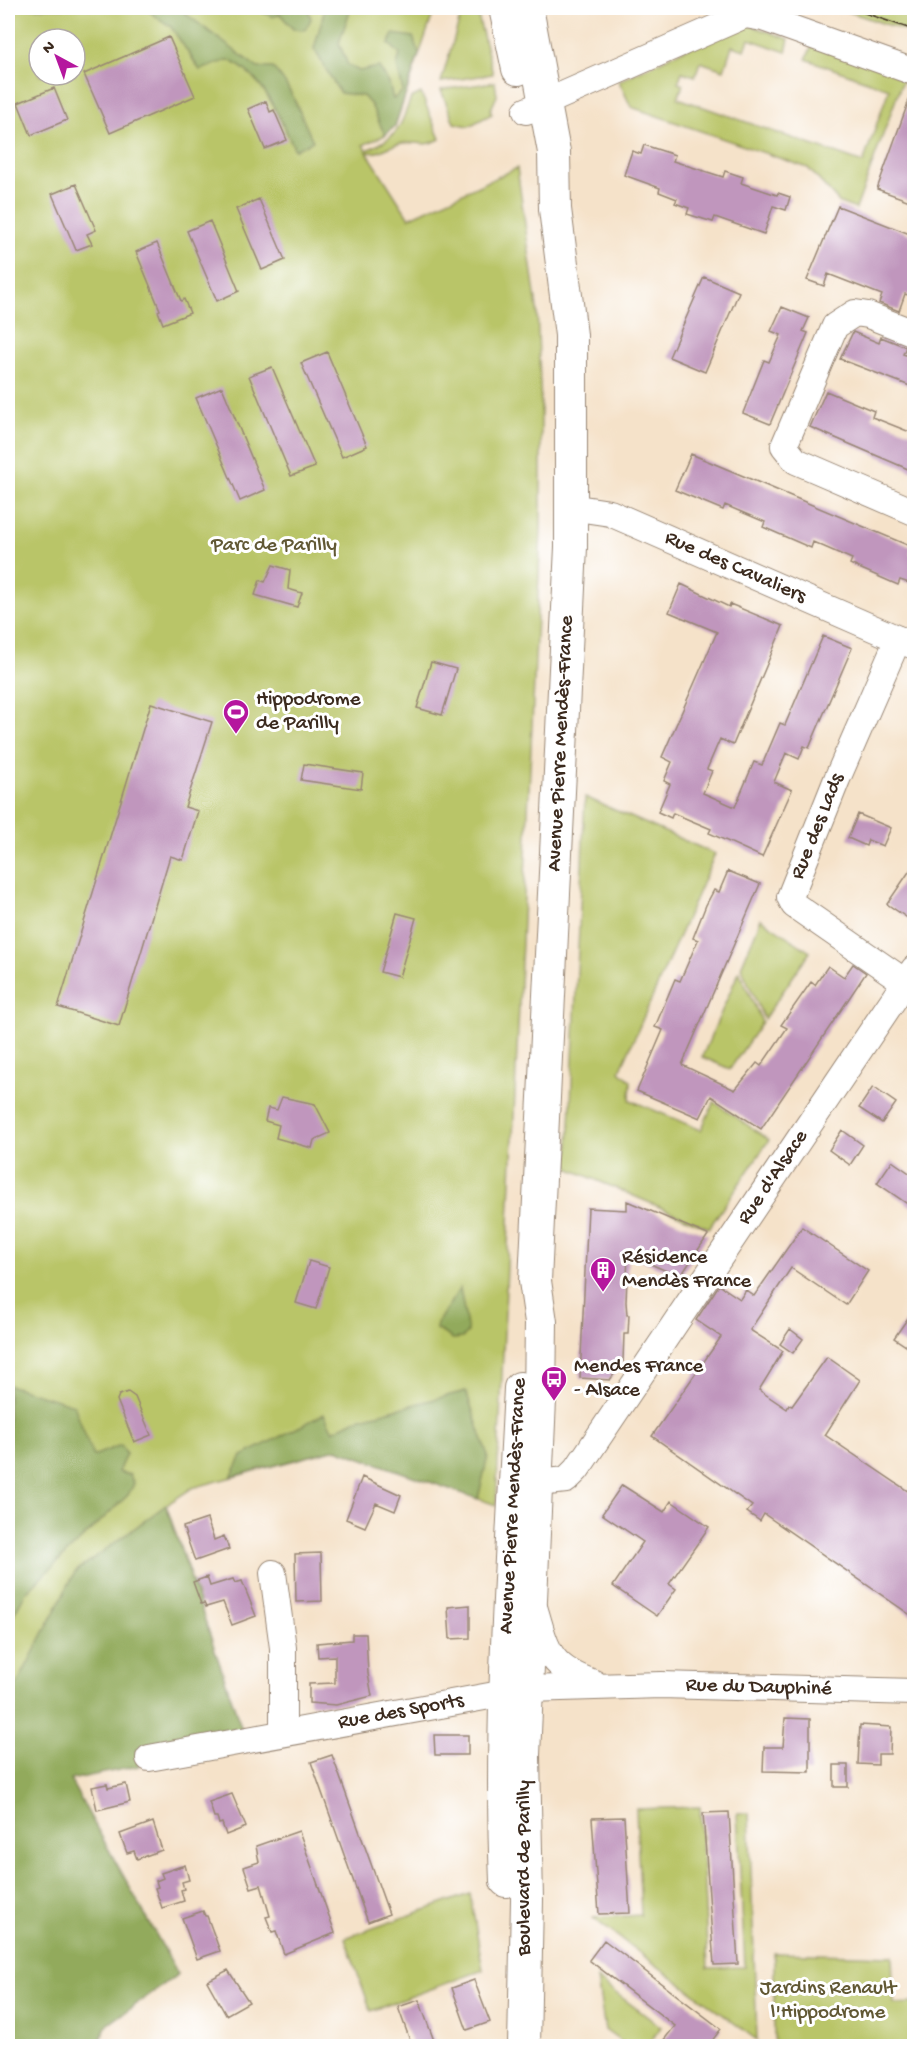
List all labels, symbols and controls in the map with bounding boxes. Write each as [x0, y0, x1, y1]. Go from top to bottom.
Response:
north arrow [27, 27, 87, 87]
text: N [39, 37, 60, 59]
street label: Rue des Cavaliers [661, 526, 811, 610]
park label: Parc de Parilly [210, 534, 337, 559]
street label: Avenue Pierre Mendès-France [543, 614, 580, 872]
place label: Hippodrome de Parilly [256, 688, 362, 737]
sports icon: Hippodrome de Parilly [221, 697, 251, 735]
street label: Rue des Lads [786, 768, 851, 883]
street label: Rue d'Alsace [733, 1125, 815, 1230]
place label: Résidence Mendès France [622, 1246, 752, 1295]
building icon: Résidence Mendès France [588, 1255, 618, 1293]
place label: Mendes France - Alsace [574, 1355, 704, 1404]
bus stop icon: Mendes France - Alsace [539, 1364, 569, 1402]
street label: Avenue Pierre Mendès-France [495, 1376, 533, 1635]
street label: Rue du Dauphiné [685, 1673, 833, 1702]
street label: Rue des Sports [336, 1688, 467, 1736]
street label: Boulevard de Parilly [513, 1780, 538, 1957]
park label: Jardins Renault l'Hippodrome [760, 1977, 899, 2026]

